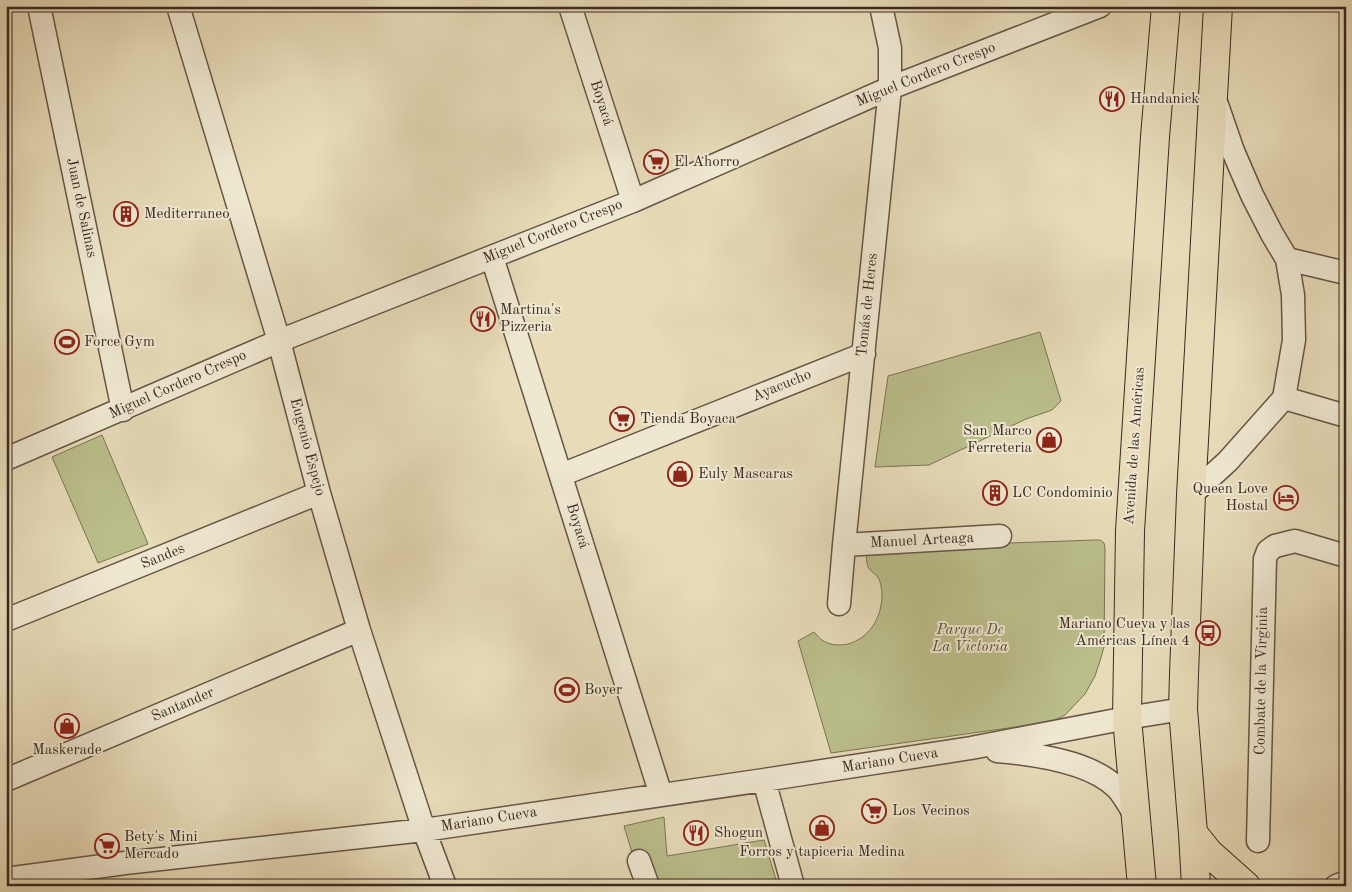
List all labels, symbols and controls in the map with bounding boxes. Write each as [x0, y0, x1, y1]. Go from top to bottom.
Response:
street label: Miguel Cordero Crespo [854, 40, 998, 110]
street label: Boyacá [587, 79, 616, 128]
restaurant icon: Handanick [1099, 86, 1125, 112]
place label: Handanick [1130, 92, 1199, 107]
supermarket icon: El Ahorro [643, 149, 669, 175]
place label: El Ahorro [674, 155, 739, 170]
street label: Juan de Salinas [63, 157, 99, 259]
street label: Miguel Cordero Crespo [481, 197, 625, 267]
building icon: Mediterraneo [113, 201, 139, 227]
place label: Mediterraneo [144, 207, 230, 222]
street label: Tomás de Heres [855, 252, 881, 358]
place label: Martina's Pizzeria [500, 303, 561, 335]
restaurant icon: Martina's Pizzeria [470, 306, 496, 332]
sports icon: Force Gym [54, 329, 80, 355]
place label: Force Gym [84, 335, 155, 350]
street label: Miguel Cordero Crespo [107, 348, 249, 422]
street label: Ayacucho [750, 367, 814, 405]
street label: Avenida de las Américas [1122, 367, 1148, 525]
street label: Eugenio Espejo [287, 396, 327, 498]
supermarket icon: Tienda Boyaca [609, 406, 635, 432]
place label: Tienda Boyaca [640, 412, 736, 427]
place label: San Marco Ferreteria [963, 424, 1033, 456]
shop icon: San Marco Ferreteria [1036, 427, 1062, 453]
shop icon: Euly Mascaras [667, 461, 693, 487]
place label: Euly Mascaras [698, 467, 793, 482]
building icon: LC Condominio [982, 480, 1008, 506]
place label: Queen Love Hostal [1192, 482, 1268, 514]
hotel icon: Queen Love Hostal [1273, 485, 1299, 511]
place label: LC Condominio [1012, 486, 1113, 501]
street label: Boyacá [563, 502, 591, 551]
street label: Manuel Arteaga [870, 531, 975, 551]
street label: Sandes [139, 541, 187, 573]
street label: Combate de la Virginia [1253, 606, 1271, 755]
place label: Mariano Cueva y las Américas Línea 4 [1059, 617, 1190, 649]
bus stop icon: Mariano Cueva y las Américas Línea 4 [1195, 620, 1221, 646]
park label: Parque De La Victoria [931, 623, 1008, 655]
sports icon: Boyer [554, 677, 580, 703]
place label: Boyer [584, 683, 622, 698]
street label: Santander [149, 685, 217, 725]
shop icon: Maskerade [54, 713, 80, 739]
place label: Maskerade [32, 743, 102, 758]
street label: Mariano Cueva [841, 746, 940, 776]
supermarket icon: Los Vecinos [861, 798, 887, 824]
place label: Los Vecinos [892, 804, 970, 819]
street label: Mariano Cueva [440, 805, 539, 835]
shop icon: Forros y tapiceria Medina [809, 815, 835, 841]
restaurant icon: Shogun [683, 820, 709, 846]
place label: Shogun [714, 826, 763, 841]
place label: Bety's Mini Mercado [124, 830, 198, 862]
supermarket icon: Bety's Mini Mercado [94, 833, 120, 859]
place label: Forros y tapiceria Medina [739, 845, 905, 860]

